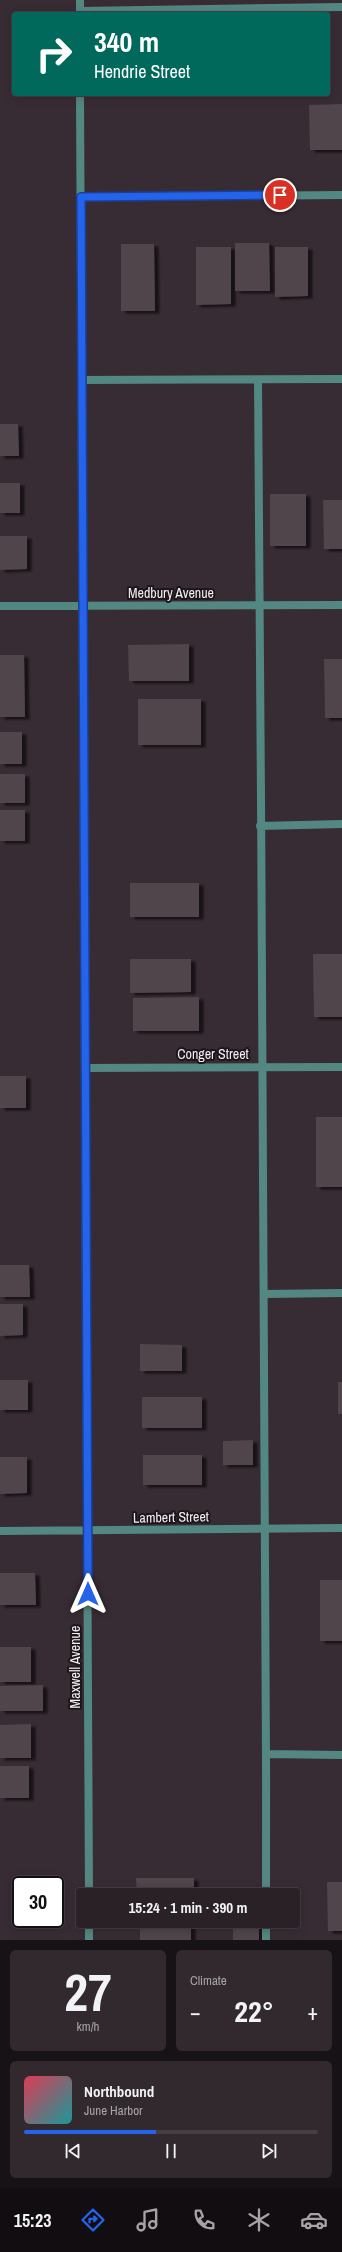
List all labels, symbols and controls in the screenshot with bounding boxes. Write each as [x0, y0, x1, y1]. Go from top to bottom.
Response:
text: 340 m [94, 23, 159, 61]
icon: right [28, 28, 80, 80]
text: Hendrie Street [94, 59, 190, 84]
pin [263, 178, 297, 212]
icon: arrive [269, 184, 291, 206]
street label: Medbury Avenue [128, 584, 214, 602]
street label: Conger Street [177, 1045, 249, 1063]
street label: Lambert Street [133, 1507, 209, 1527]
position arrow [67, 1573, 109, 1615]
street label: Maxwell Avenue [66, 1626, 84, 1708]
speed limit sign: 30 [12, 1876, 64, 1928]
text: 15:24 · 1 min · 390 m [129, 1897, 247, 1918]
text: 27 [64, 1957, 112, 2027]
text: Climate [190, 1972, 227, 1989]
text: 22° [234, 1991, 274, 2031]
text: − [190, 1997, 201, 2027]
text: + [307, 1997, 318, 2027]
text: km/h [76, 2018, 100, 2035]
text: Northbound [84, 2081, 154, 2102]
text: June Harbor [84, 2102, 143, 2119]
icon: previous [62, 2140, 84, 2162]
icon: pause [160, 2140, 182, 2162]
icon: next [258, 2140, 280, 2162]
icon: directions [79, 2206, 107, 2234]
icon: music [134, 2206, 162, 2234]
icon: phone [190, 2206, 218, 2234]
icon: climate [245, 2206, 273, 2234]
icon: car [300, 2206, 328, 2234]
text: 15:23 [14, 2208, 51, 2233]

